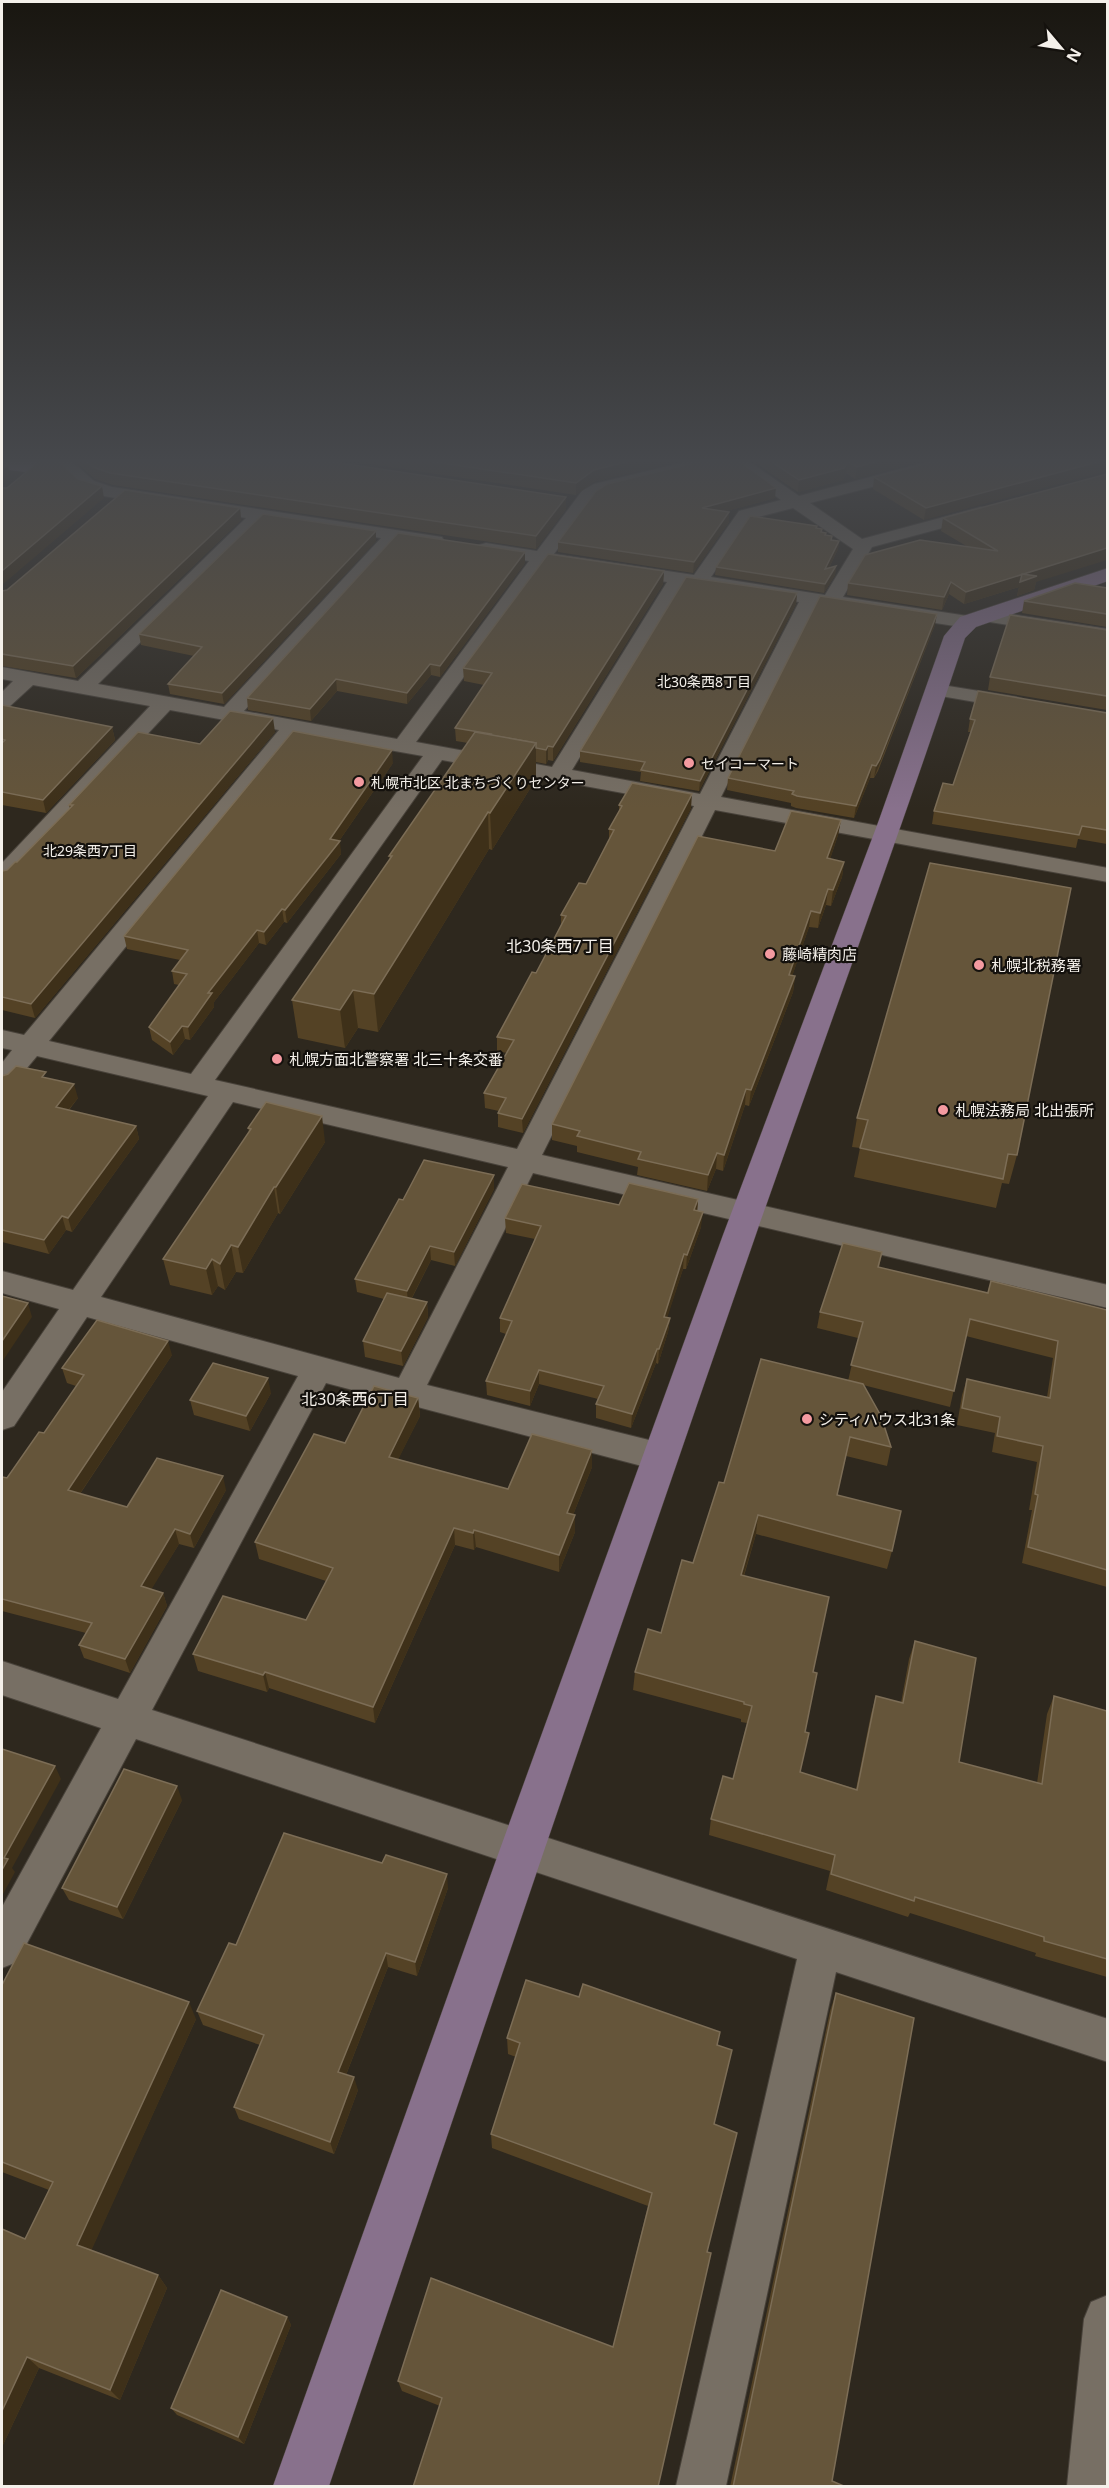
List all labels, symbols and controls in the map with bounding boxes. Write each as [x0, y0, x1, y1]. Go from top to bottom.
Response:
north arrow [1031, 18, 1091, 78]
text: N [1061, 44, 1087, 66]
district label: 北30条西8丁目 [657, 672, 751, 691]
place label: セイコーマート [701, 754, 799, 773]
marker: セイコーマート [682, 756, 696, 770]
place label: 札幌市北区 北まちづくりセンター [371, 773, 585, 792]
marker: 札幌市北区 北まちづくりセンター [352, 775, 366, 789]
district label: 北29条西7丁目 [43, 841, 137, 860]
district label: 北30条西7丁目 [506, 935, 614, 957]
place label: 藤崎精肉店 [782, 944, 857, 964]
marker: 藤崎精肉店 [763, 947, 777, 961]
place label: 札幌北税務署 [991, 955, 1081, 975]
marker: 札幌北税務署 [972, 958, 986, 972]
place label: 札幌方面北警察署 北三十条交番 [289, 1049, 503, 1069]
marker: 札幌方面北警察署 北三十条交番 [270, 1052, 284, 1066]
place label: 札幌法務局 北出張所 [955, 1100, 1094, 1120]
marker: 札幌法務局 北出張所 [936, 1103, 950, 1117]
district label: 北30条西6丁目 [301, 1388, 409, 1410]
place label: シティハウス北31条 [819, 1409, 955, 1429]
marker: シティハウス北31条 [800, 1412, 814, 1426]

